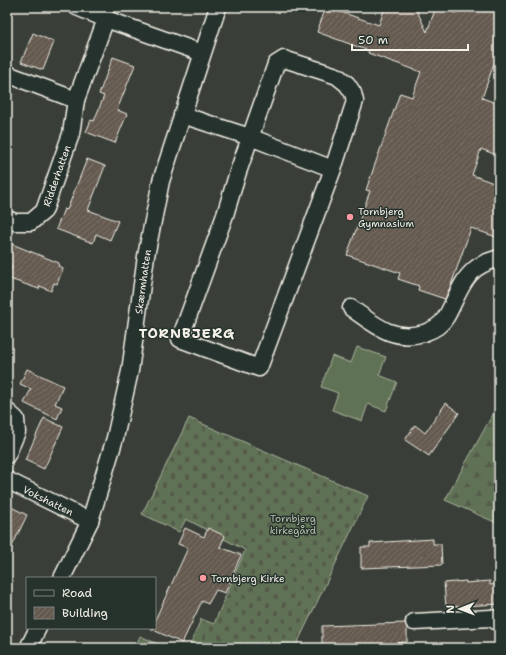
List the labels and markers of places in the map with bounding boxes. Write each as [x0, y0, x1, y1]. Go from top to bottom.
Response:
place label: Tornbjerg Gymnasium [358, 205, 414, 230]
marker: Tornbjerg Gymnasium [345, 212, 355, 222]
place label: Tornbjerg Kirke [211, 572, 285, 585]
marker: Tornbjerg Kirke [198, 573, 208, 583]

